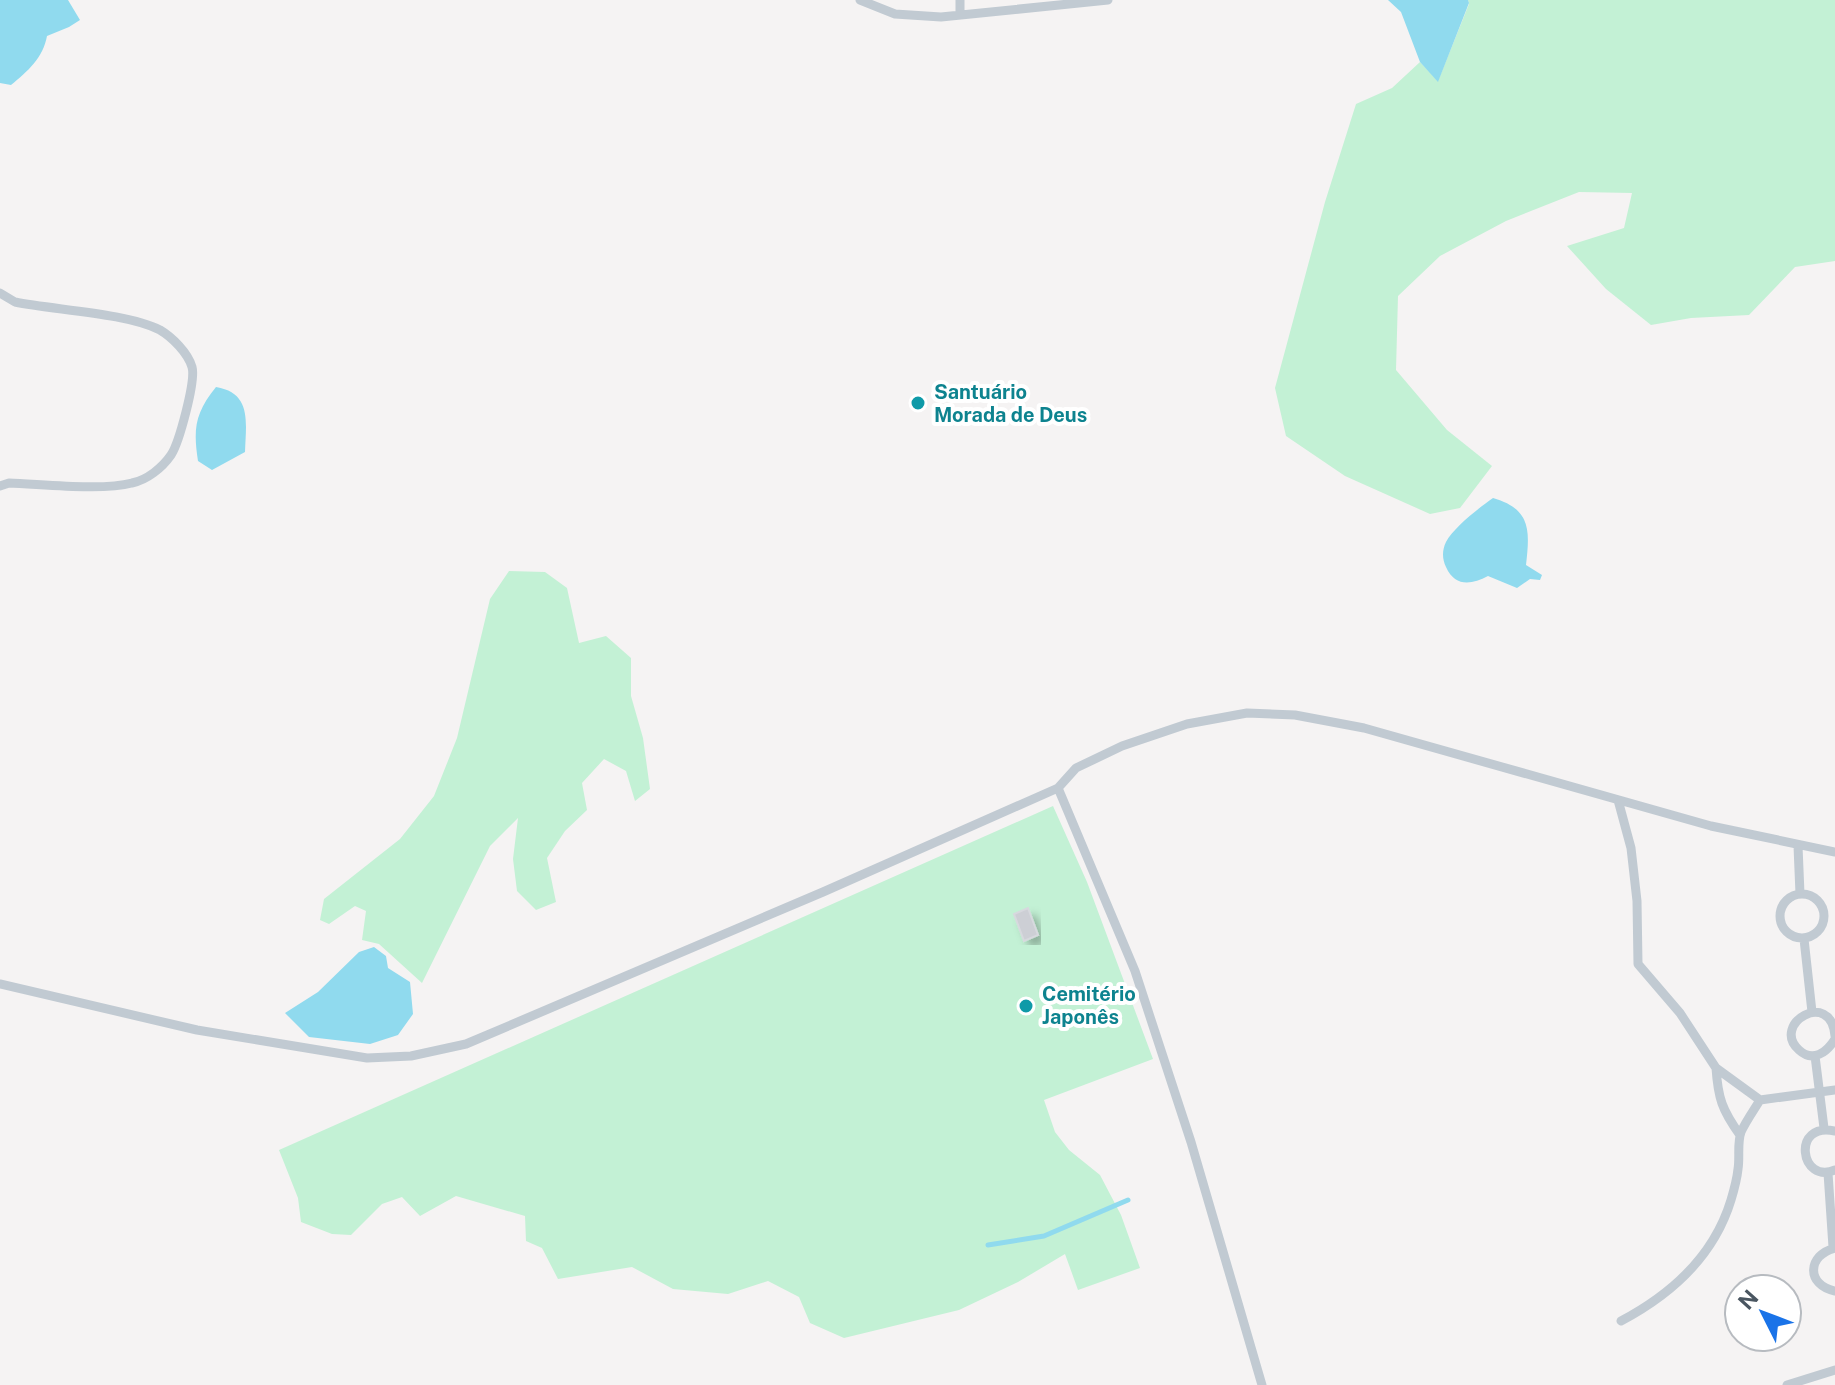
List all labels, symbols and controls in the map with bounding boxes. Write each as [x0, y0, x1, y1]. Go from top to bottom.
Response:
place label: Santuário Morada de Deus [934, 380, 1087, 427]
marker: Santuário Morada de Deus [909, 394, 927, 412]
place label: Cemitério Japonês [1042, 982, 1136, 1029]
marker: Cemitério Japonês [1017, 997, 1035, 1015]
north arrow [1723, 1273, 1803, 1353]
text: N [1733, 1285, 1764, 1315]

